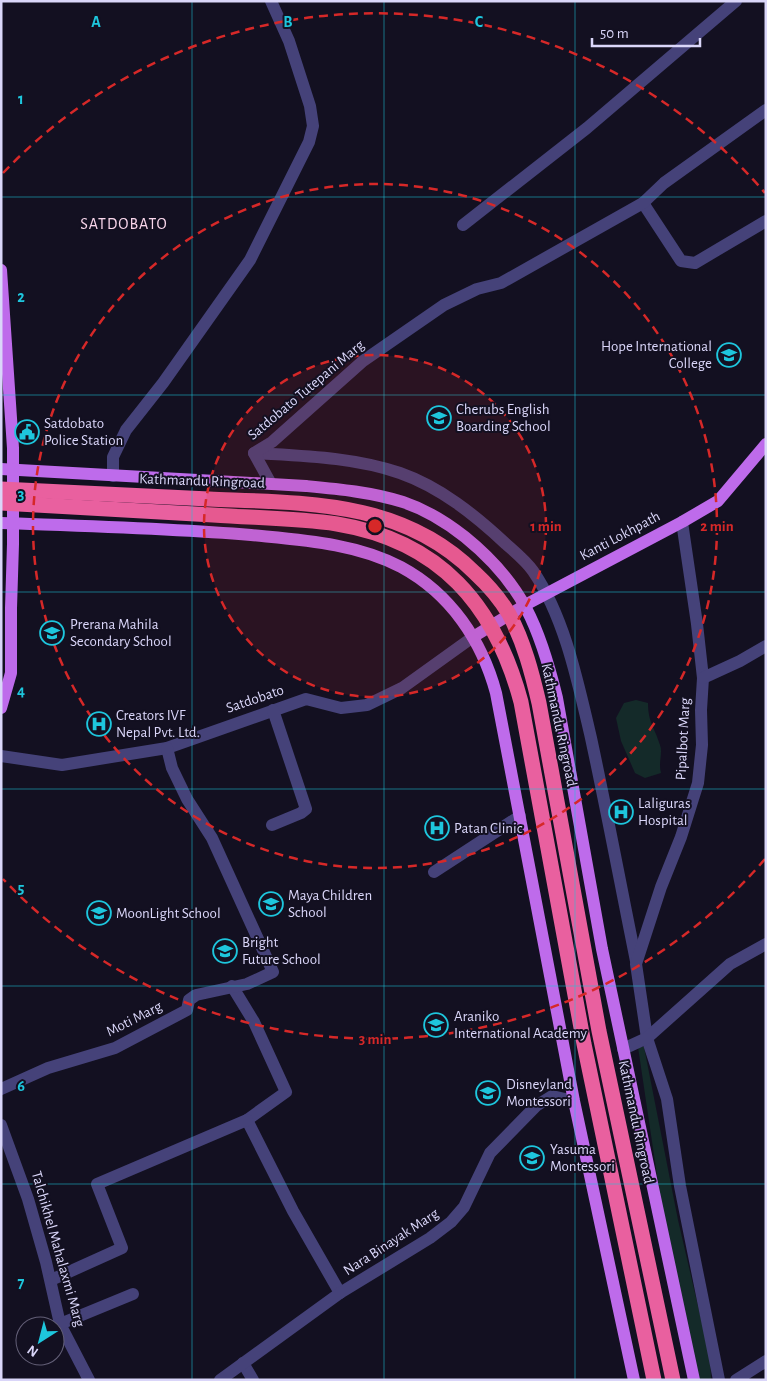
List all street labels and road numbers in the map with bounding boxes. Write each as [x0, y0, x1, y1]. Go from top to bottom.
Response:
street label: Satdobato Tutepani Marg [245, 337, 368, 443]
street label: Kathmandu Ringroad [139, 471, 265, 491]
street label: Kanti Lokhpath [577, 509, 663, 563]
street label: Kathmandu Ringroad [539, 662, 579, 788]
street label: Satdobato [224, 682, 286, 716]
street label: Pipalbot Marg [673, 697, 693, 781]
street label: Moti Marg [104, 998, 165, 1039]
street label: Kathmandu Ringroad [616, 1059, 656, 1185]
street label: Talchikhel Mahalaxmi Marg [29, 1169, 88, 1329]
street label: Nara Binayak Marg [341, 1205, 442, 1278]

